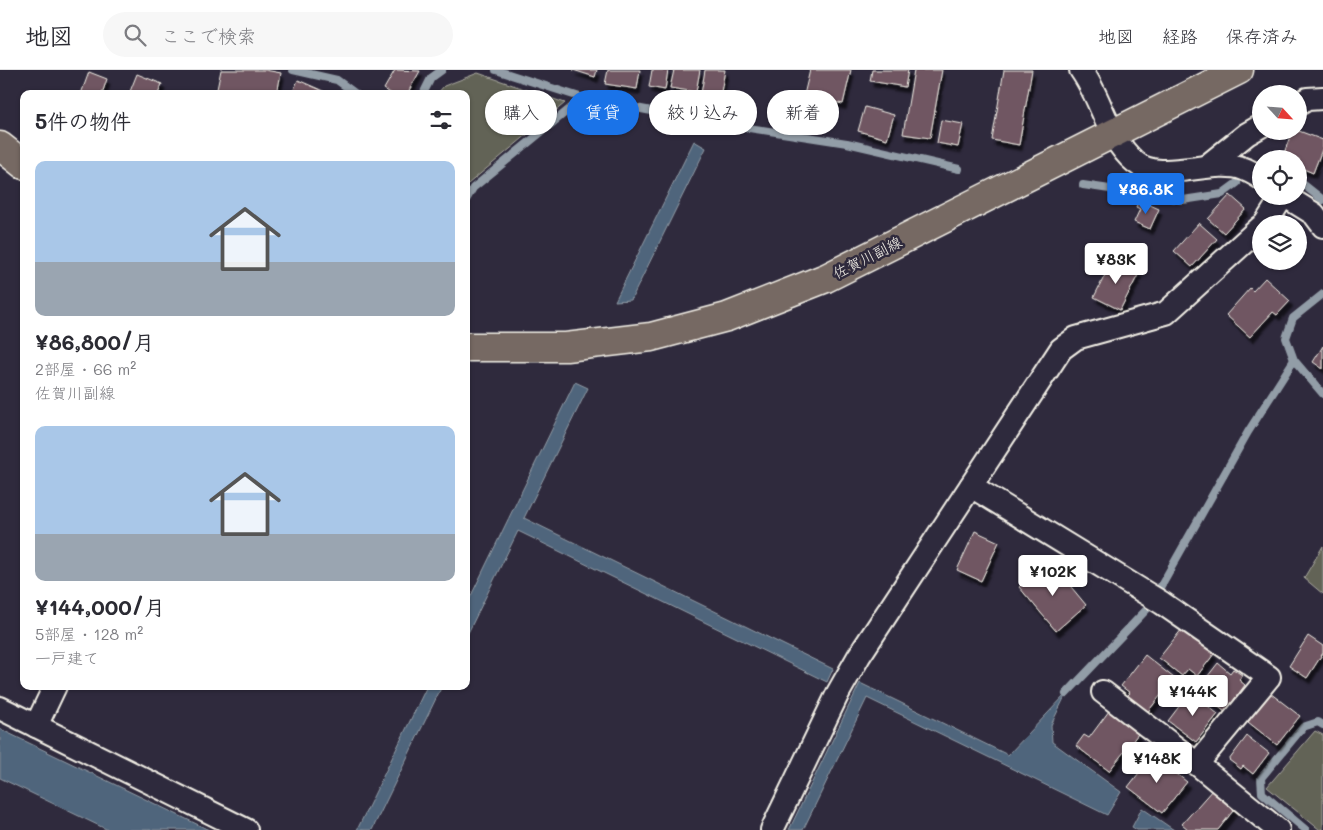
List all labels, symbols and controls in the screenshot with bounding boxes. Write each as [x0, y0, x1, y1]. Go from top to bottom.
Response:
search box [103, 12, 453, 57]
text: 地図 [25, 20, 73, 51]
icon: search [121, 21, 149, 49]
text: ここで検索 [161, 23, 256, 48]
text: 地図 [1098, 24, 1134, 48]
text: 経路 [1162, 24, 1198, 48]
text: 保存済み [1226, 24, 1298, 48]
north arrow [1252, 85, 1308, 140]
map controls [1252, 85, 1307, 270]
chip: 購入 [485, 90, 557, 135]
chip: 賃貸 [567, 90, 639, 135]
chip: 絞り込み [649, 90, 757, 135]
chip: 新着 [767, 90, 839, 135]
icon: filters [427, 106, 455, 134]
text: 5件の物件 [35, 107, 131, 134]
button: locate [1252, 150, 1307, 205]
pin: ¥86.8K [1105, 172, 1187, 215]
text: ¥86.8K [1118, 178, 1174, 199]
icon: home [200, 194, 290, 284]
button: layers [1252, 215, 1307, 270]
street label: 佐賀川副線 [829, 231, 905, 283]
pin: ¥83K [1086, 242, 1146, 285]
text: ¥83K [1096, 248, 1136, 269]
text: ¥86,800/月 [35, 328, 154, 355]
text: 2部屋 · 66 m² [35, 358, 136, 379]
text: 佐賀川副線 [35, 382, 115, 403]
icon: home [200, 459, 290, 549]
pin: ¥102K [1018, 554, 1088, 597]
text: ¥102K [1029, 560, 1077, 581]
text: ¥144,000/月 [35, 593, 165, 620]
text: 5部屋 · 128 m² [35, 623, 143, 644]
text: 一戸建て [35, 647, 99, 668]
pin: ¥144K [1158, 674, 1228, 717]
text: ¥144K [1169, 680, 1217, 701]
pin: ¥148K [1122, 742, 1192, 784]
text: ¥148K [1133, 747, 1181, 768]

